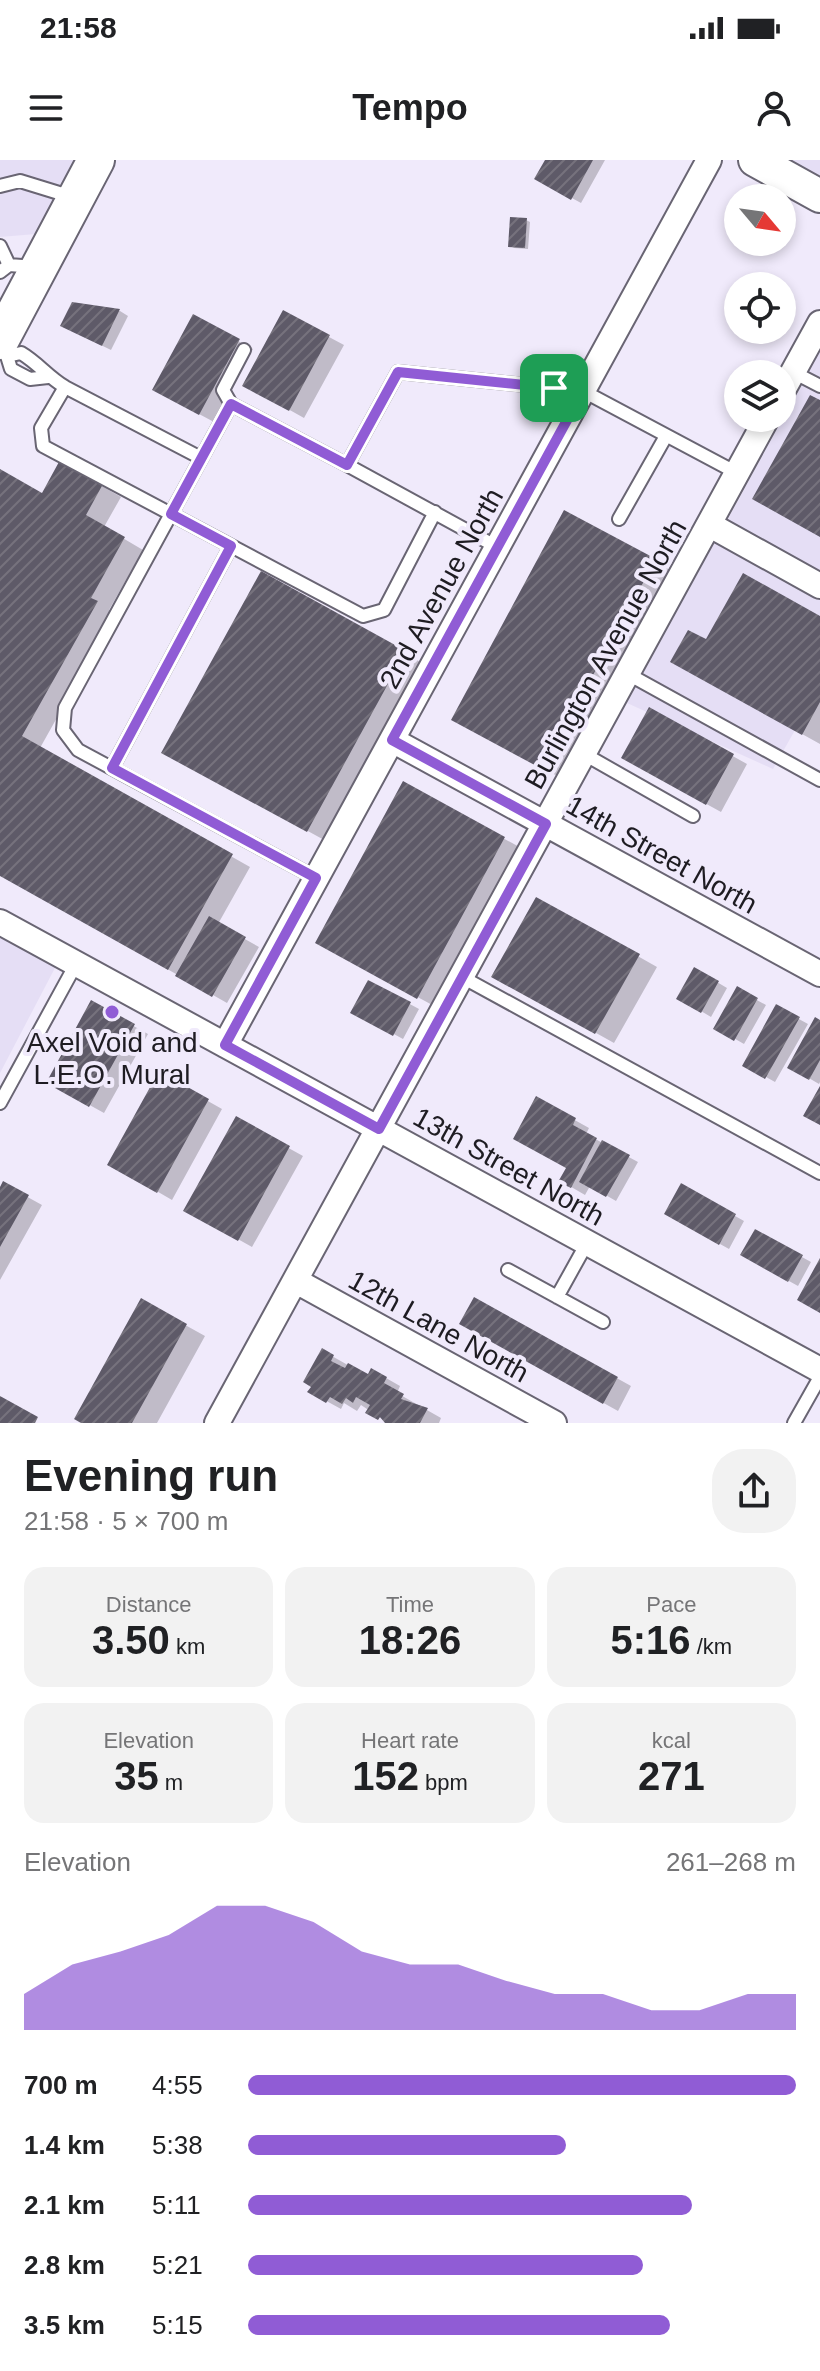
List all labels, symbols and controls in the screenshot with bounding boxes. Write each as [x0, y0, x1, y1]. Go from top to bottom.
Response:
text: 21:58 [40, 11, 117, 44]
icon: menu [24, 86, 68, 130]
icon: person [752, 86, 796, 130]
text: Tempo [352, 87, 468, 128]
north arrow [724, 184, 796, 256]
map controls [724, 184, 796, 432]
button: locate [724, 272, 796, 344]
pin [520, 354, 588, 422]
button: layers [724, 360, 796, 432]
icon: arrive [532, 366, 576, 410]
street label: 2nd Avenue North [374, 483, 509, 694]
street label: Burlington Avenue North [518, 514, 692, 794]
street label: 14th Street North [561, 789, 763, 920]
marker: Axel Void and L.E.O. Mural [103, 1003, 121, 1021]
place label: Axel Void and L.E.O. Mural [26, 1027, 198, 1090]
street label: 13th Street North [408, 1101, 610, 1232]
street label: 12th Lane North [343, 1264, 534, 1389]
button: share [712, 1449, 796, 1533]
text: Evening run [24, 1451, 278, 1500]
text: 21:58 · 5 × 700 m [24, 1506, 229, 1536]
text: Distance [106, 1592, 191, 1617]
text: Time [386, 1592, 434, 1617]
text: Pace [646, 1592, 696, 1617]
text: 3.50 [92, 1618, 170, 1662]
text: 18:26 [359, 1618, 461, 1662]
text: 5:16 [611, 1618, 691, 1662]
text: km [170, 1634, 205, 1659]
text: /km [691, 1634, 732, 1659]
text: Elevation [103, 1728, 194, 1753]
text: Heart rate [361, 1728, 459, 1753]
text: kcal [652, 1728, 691, 1753]
text: 35 [114, 1754, 159, 1798]
text: 152 [352, 1754, 419, 1798]
text: 271 [638, 1754, 705, 1798]
text: m [159, 1770, 183, 1795]
text: bpm [419, 1770, 468, 1795]
text: Elevation [24, 1847, 131, 1877]
text: 261–268 m [666, 1847, 796, 1877]
text: 700 m [24, 2070, 98, 2100]
text: 4:55 [152, 2070, 203, 2100]
text: 1.4 km [24, 2130, 105, 2160]
text: 5:38 [152, 2130, 203, 2160]
text: 2.1 km [24, 2190, 105, 2220]
text: 5:11 [152, 2190, 201, 2220]
text: 2.8 km [24, 2250, 105, 2280]
text: 5:21 [152, 2250, 203, 2280]
text: 3.5 km [24, 2310, 105, 2340]
text: 5:15 [152, 2310, 203, 2340]

